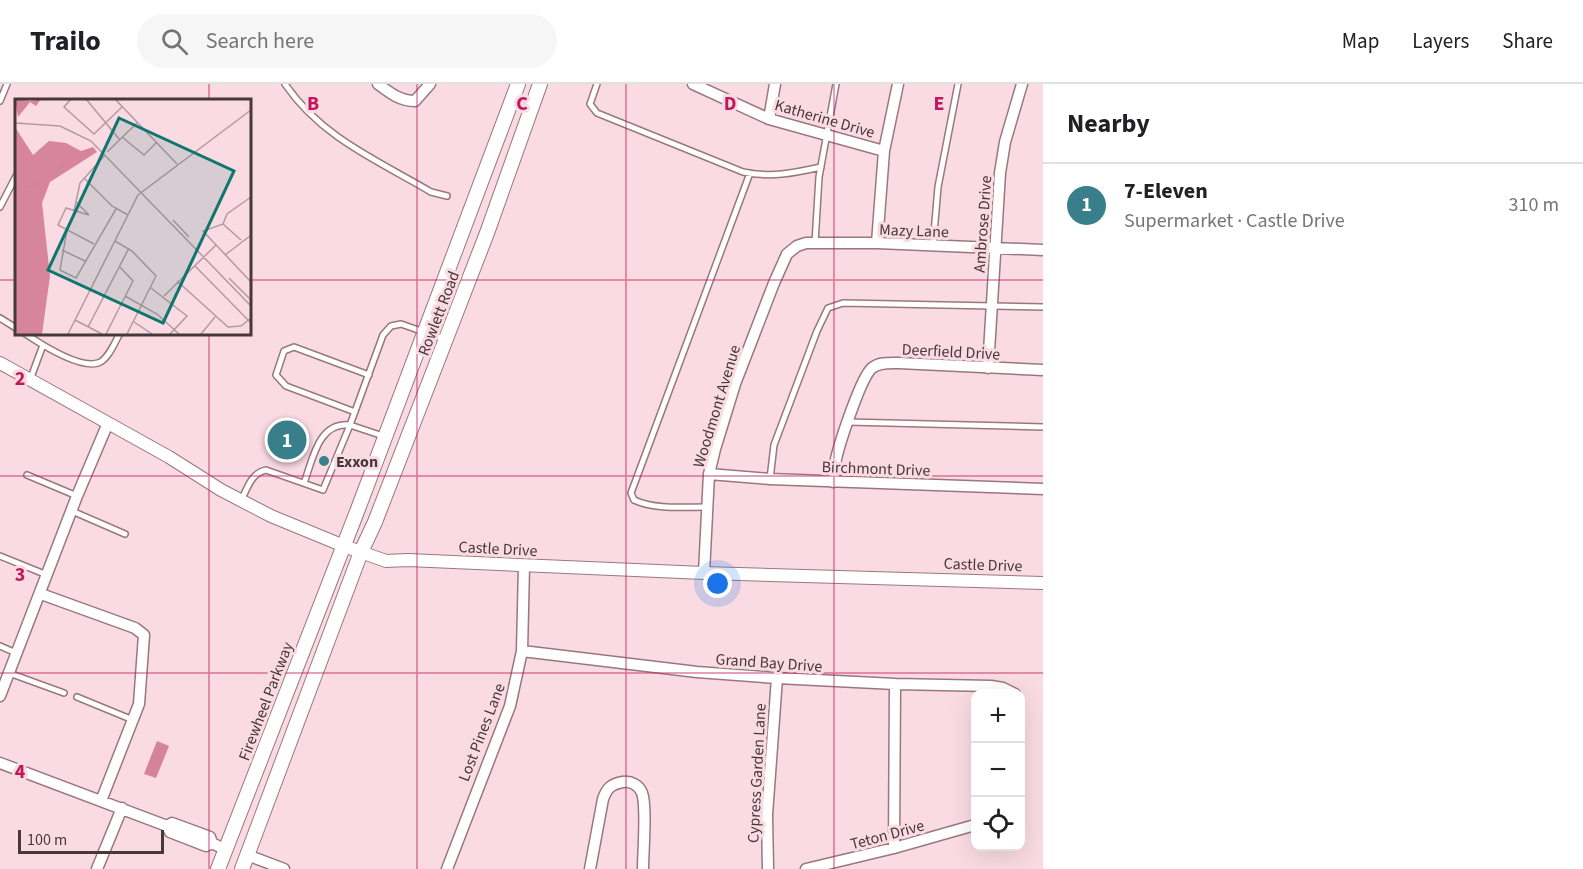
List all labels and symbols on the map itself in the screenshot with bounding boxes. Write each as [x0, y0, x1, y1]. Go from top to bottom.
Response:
text: B [307, 90, 319, 118]
text: C [516, 90, 528, 118]
text: D [724, 90, 736, 118]
text: E [934, 90, 944, 118]
street label: Katherine Drive [772, 94, 877, 144]
inset map [15, 99, 250, 334]
street label: Ambrose Drive [969, 175, 997, 273]
street label: Mazy Lane [879, 219, 949, 243]
street label: Rowlett Road [413, 268, 465, 359]
street label: Deerfield Drive [901, 338, 1001, 366]
street label: Woodmont Avenue [688, 342, 746, 470]
text: 2 [15, 365, 25, 393]
pin: 1 [268, 418, 306, 462]
place label: Exxon [336, 451, 378, 473]
marker: Exxon [317, 454, 331, 468]
street label: Birchmont Drive [821, 456, 931, 482]
street label: Castle Drive [458, 536, 538, 562]
street label: Castle Drive [943, 553, 1023, 577]
text: 3 [15, 561, 25, 589]
your location [703, 569, 732, 598]
street label: Firewheel Parkway [233, 638, 299, 764]
street label: Grand Bay Drive [715, 648, 823, 678]
street label: Lost Pines Lane [453, 680, 511, 785]
street label: Cypress Garden Lane [742, 703, 772, 843]
text: 4 [15, 758, 26, 786]
street label: Teton Drive [848, 815, 927, 855]
scale bar [18, 827, 164, 854]

